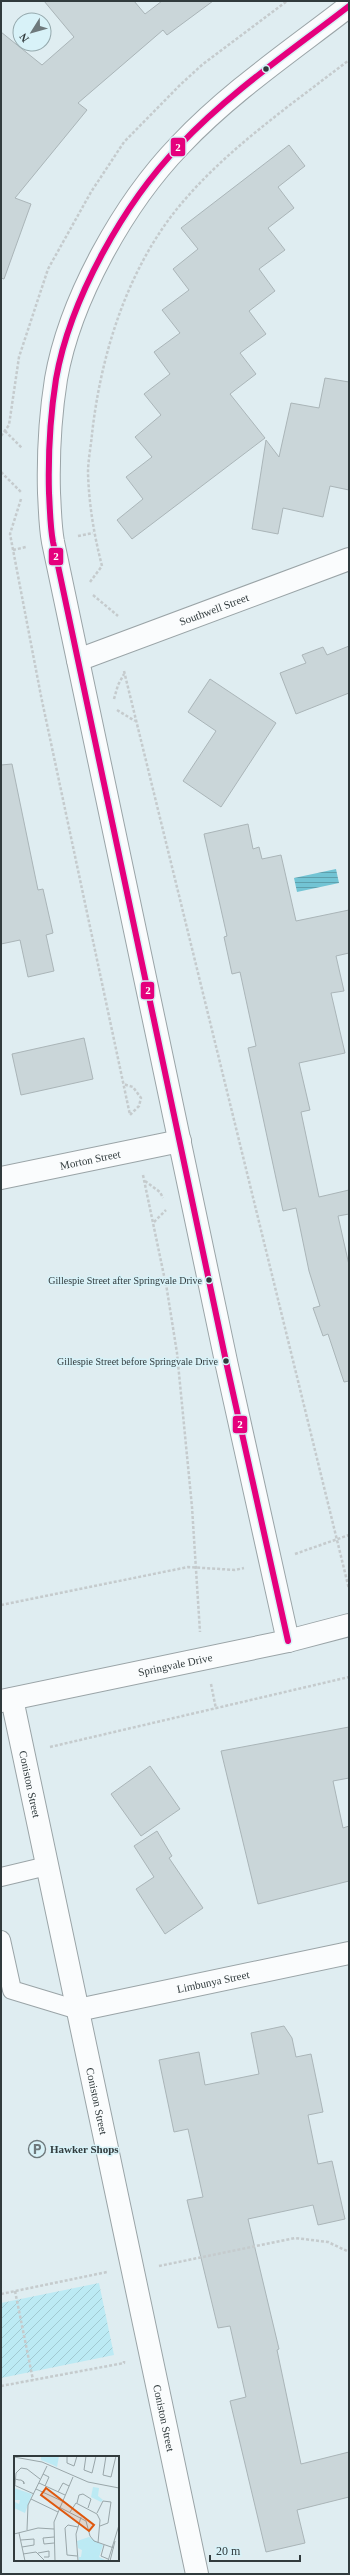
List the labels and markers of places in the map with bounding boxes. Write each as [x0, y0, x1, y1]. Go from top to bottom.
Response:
unlabelled marker [261, 64, 271, 74]
place label: Gillespie Street after Springvale Drive [48, 1275, 203, 1286]
marker: Gillespie Street after Springvale Drive [204, 1275, 214, 1285]
place label: Gillespie Street before Springvale Drive [57, 1356, 219, 1367]
marker: Gillespie Street before Springvale Drive [221, 1356, 231, 1366]
parking icon: Hawker Shops [27, 2139, 47, 2159]
place label: Hawker Shops [50, 2143, 119, 2155]

